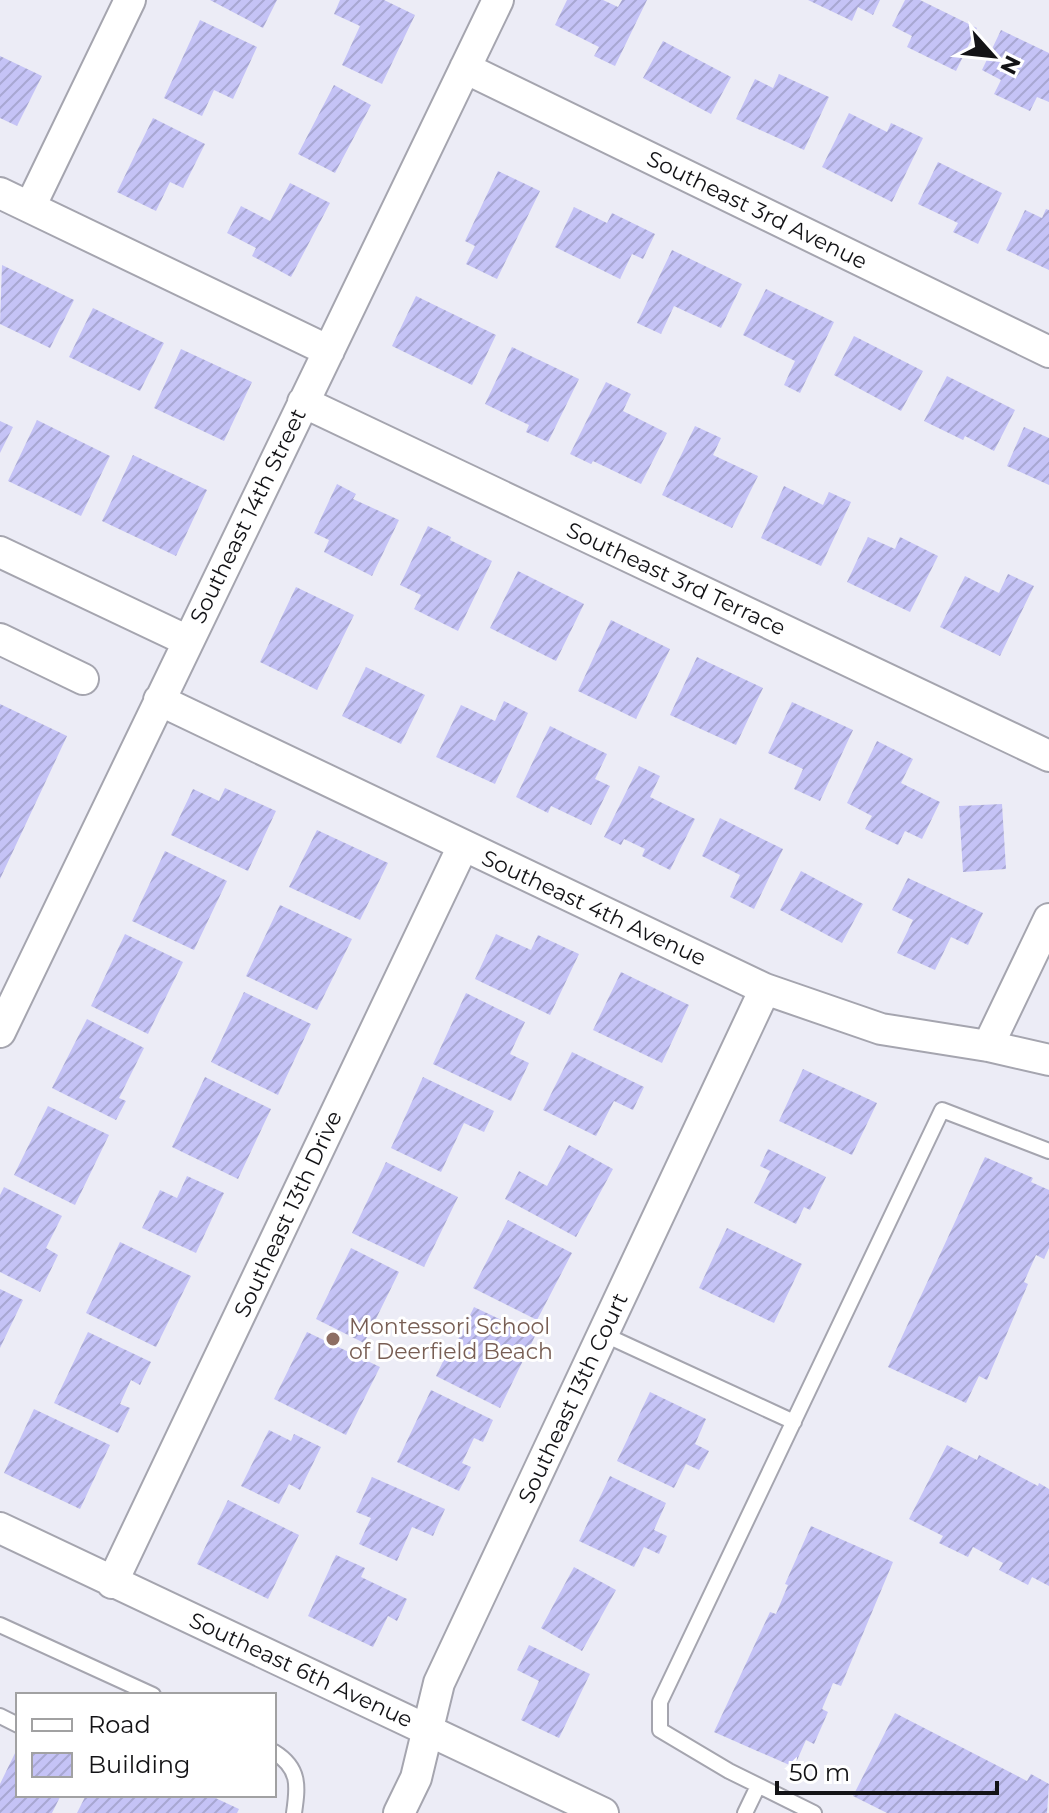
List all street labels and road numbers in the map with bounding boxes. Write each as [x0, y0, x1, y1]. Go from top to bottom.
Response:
street label: Southeast 3rd Avenue [642, 145, 872, 275]
street label: Southeast 14th Street [184, 404, 312, 628]
street label: Southeast 3rd Terrace [562, 516, 790, 642]
street label: Southeast 4th Avenue [478, 844, 710, 972]
street label: Southeast 13th Drive [228, 1106, 348, 1322]
street label: Southeast 13th Court [512, 1288, 634, 1507]
street label: Southeast 6th Avenue [185, 1606, 417, 1734]

